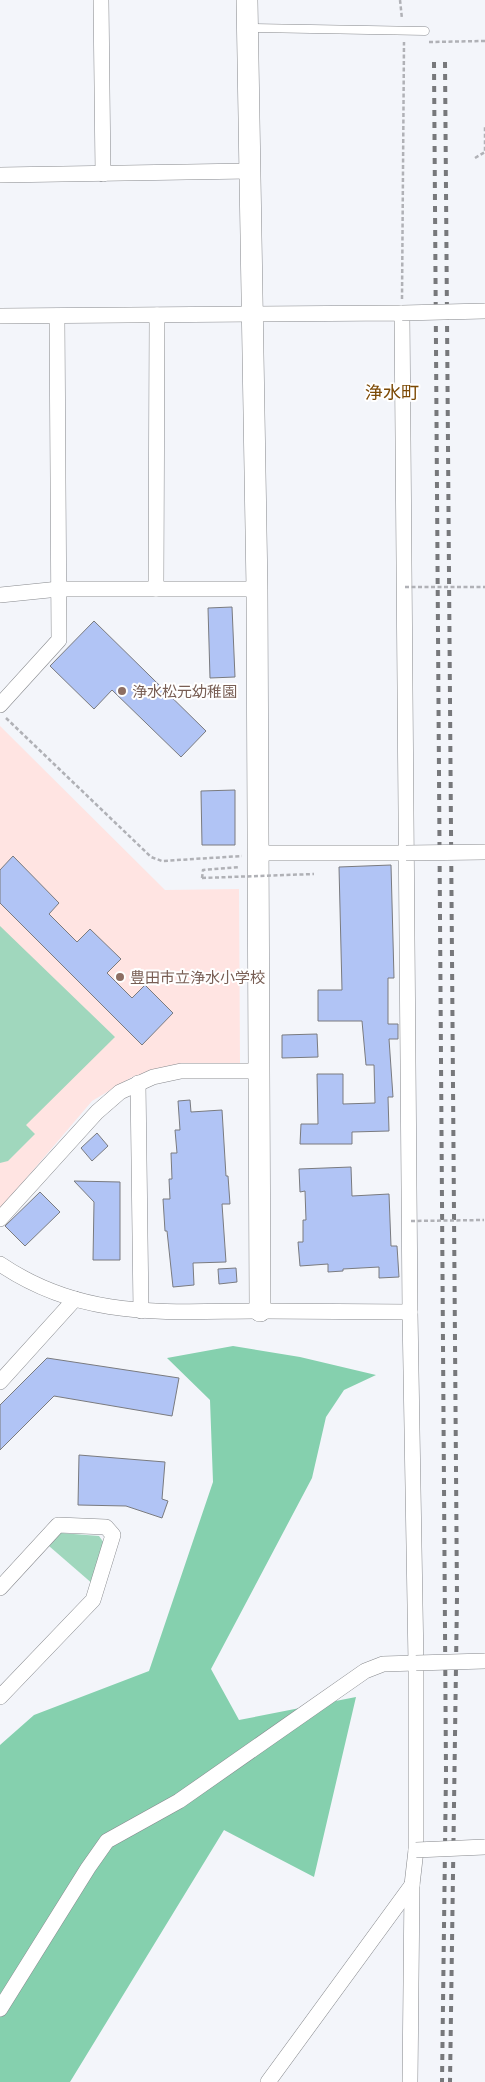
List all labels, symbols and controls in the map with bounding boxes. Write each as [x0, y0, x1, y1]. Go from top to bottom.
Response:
district label: 浄水町 [365, 381, 419, 403]
place label: 浄水松元幼稚園 [132, 682, 237, 700]
marker: 浄水松元幼稚園 [116, 685, 128, 697]
place label: 豊田市立浄水小学校 [130, 968, 265, 986]
marker: 豊田市立浄水小学校 [114, 971, 126, 983]

